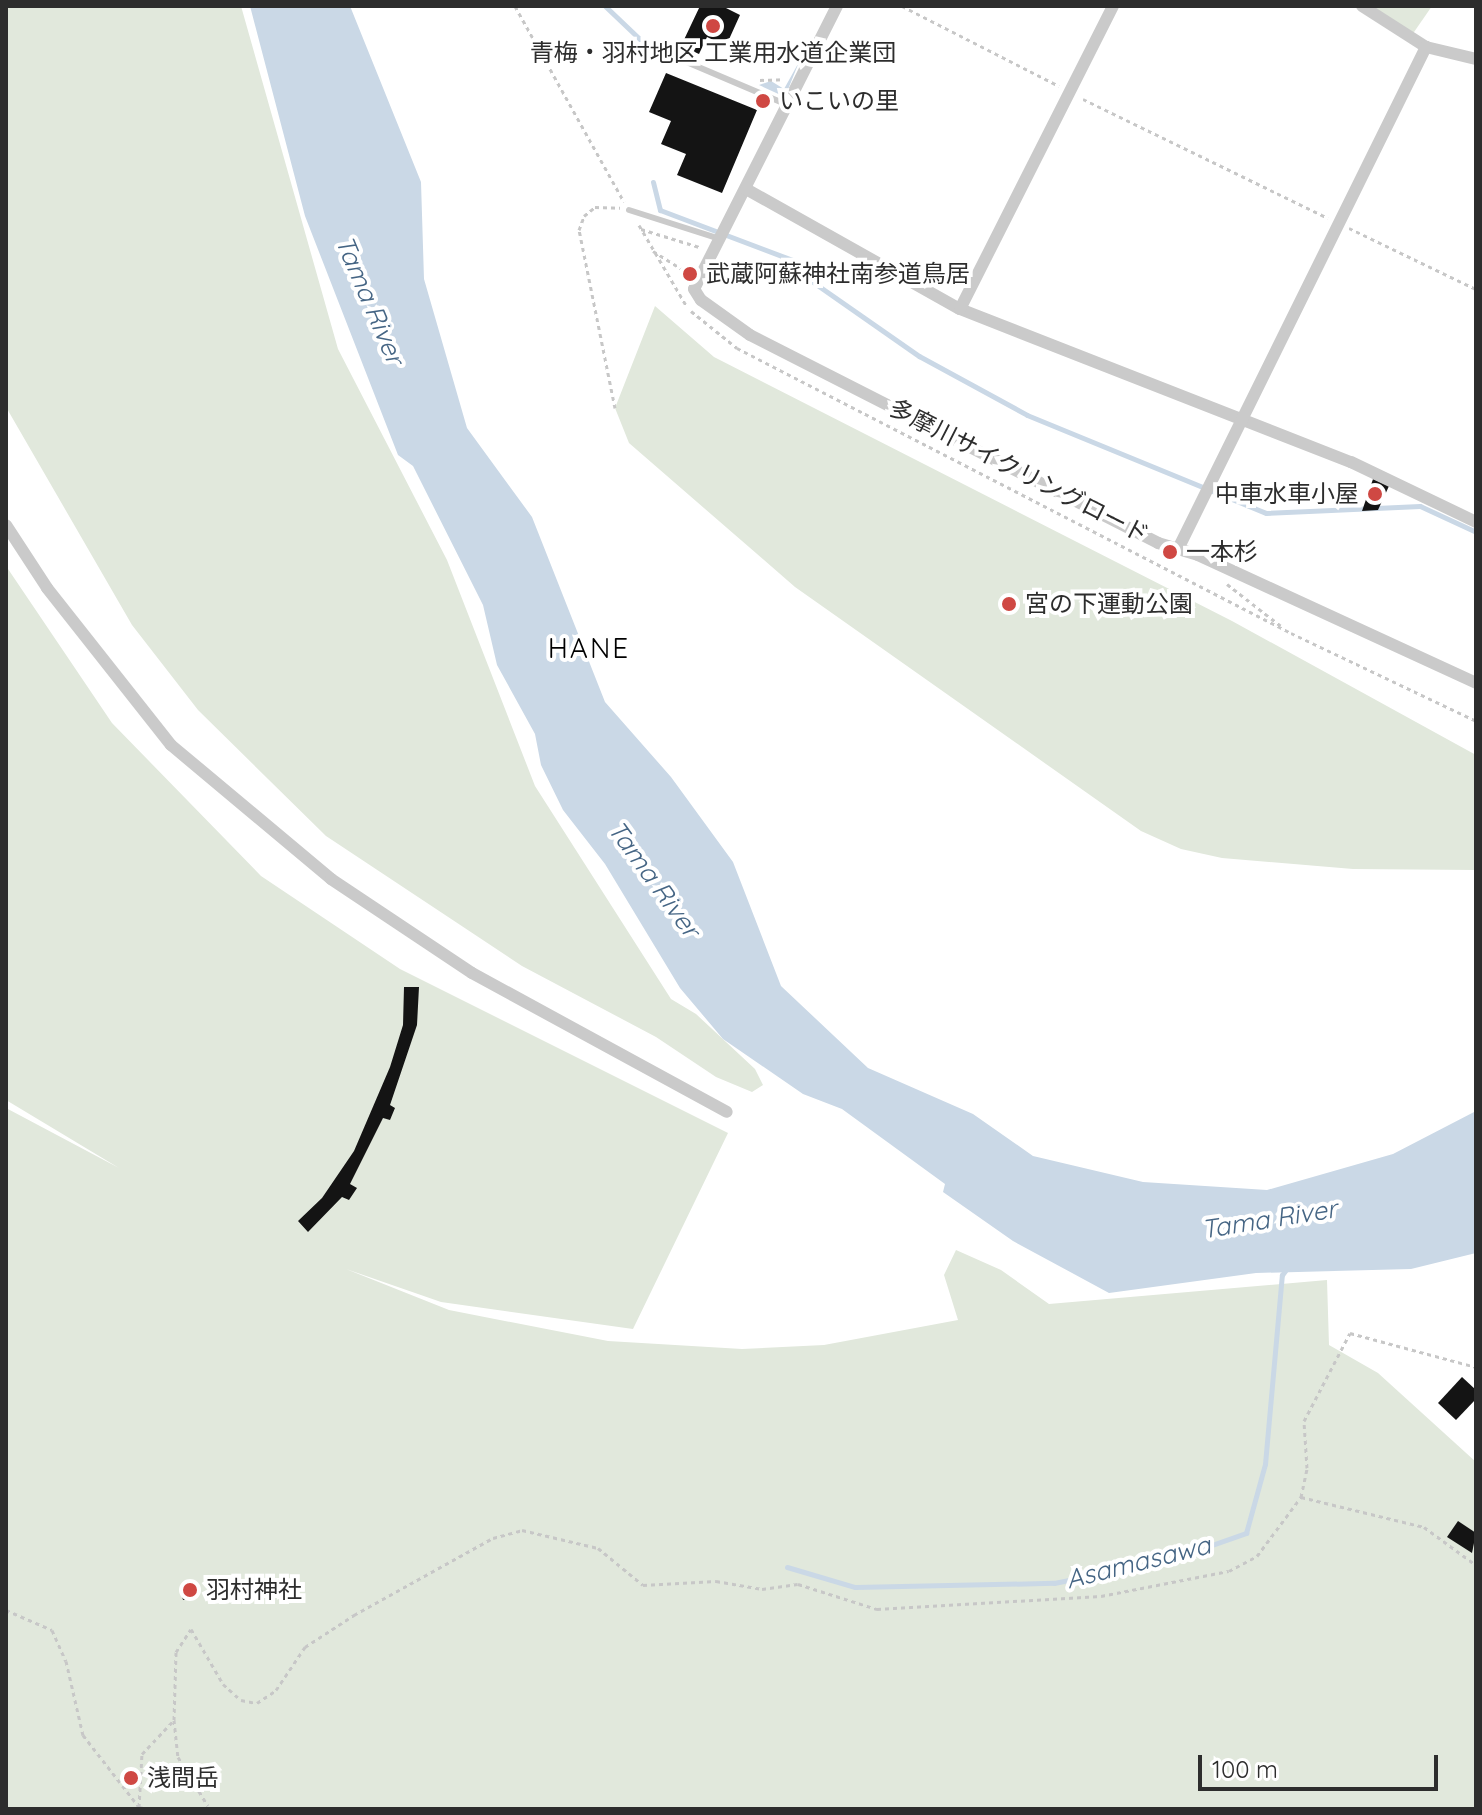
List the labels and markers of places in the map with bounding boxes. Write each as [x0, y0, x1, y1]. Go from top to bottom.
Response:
marker: 青梅・羽村地区 工業用水道企業団 [704, 17, 722, 35]
place label: 青梅・羽村地区 工業用水道企業団 [530, 39, 896, 67]
place label: いこいの里 [779, 87, 899, 115]
marker: いこいの里 [754, 92, 772, 110]
place label: 武蔵阿蘇神社南参道鳥居 [706, 260, 970, 288]
marker: 武蔵阿蘇神社南参道鳥居 [681, 265, 699, 283]
place label: 中車水車小屋 [1215, 480, 1359, 508]
marker: 中車水車小屋 [1366, 485, 1384, 503]
place label: 一本杉 [1186, 538, 1258, 566]
marker: 一本杉 [1161, 543, 1179, 561]
place label: 宮の下運動公園 [1025, 590, 1193, 618]
marker: 宮の下運動公園 [1000, 595, 1018, 613]
place label: 羽村神社 [206, 1576, 302, 1604]
marker: 羽村神社 [181, 1581, 199, 1599]
place label: 浅間岳 [147, 1764, 219, 1792]
marker: 浅間岳 [122, 1769, 140, 1787]

